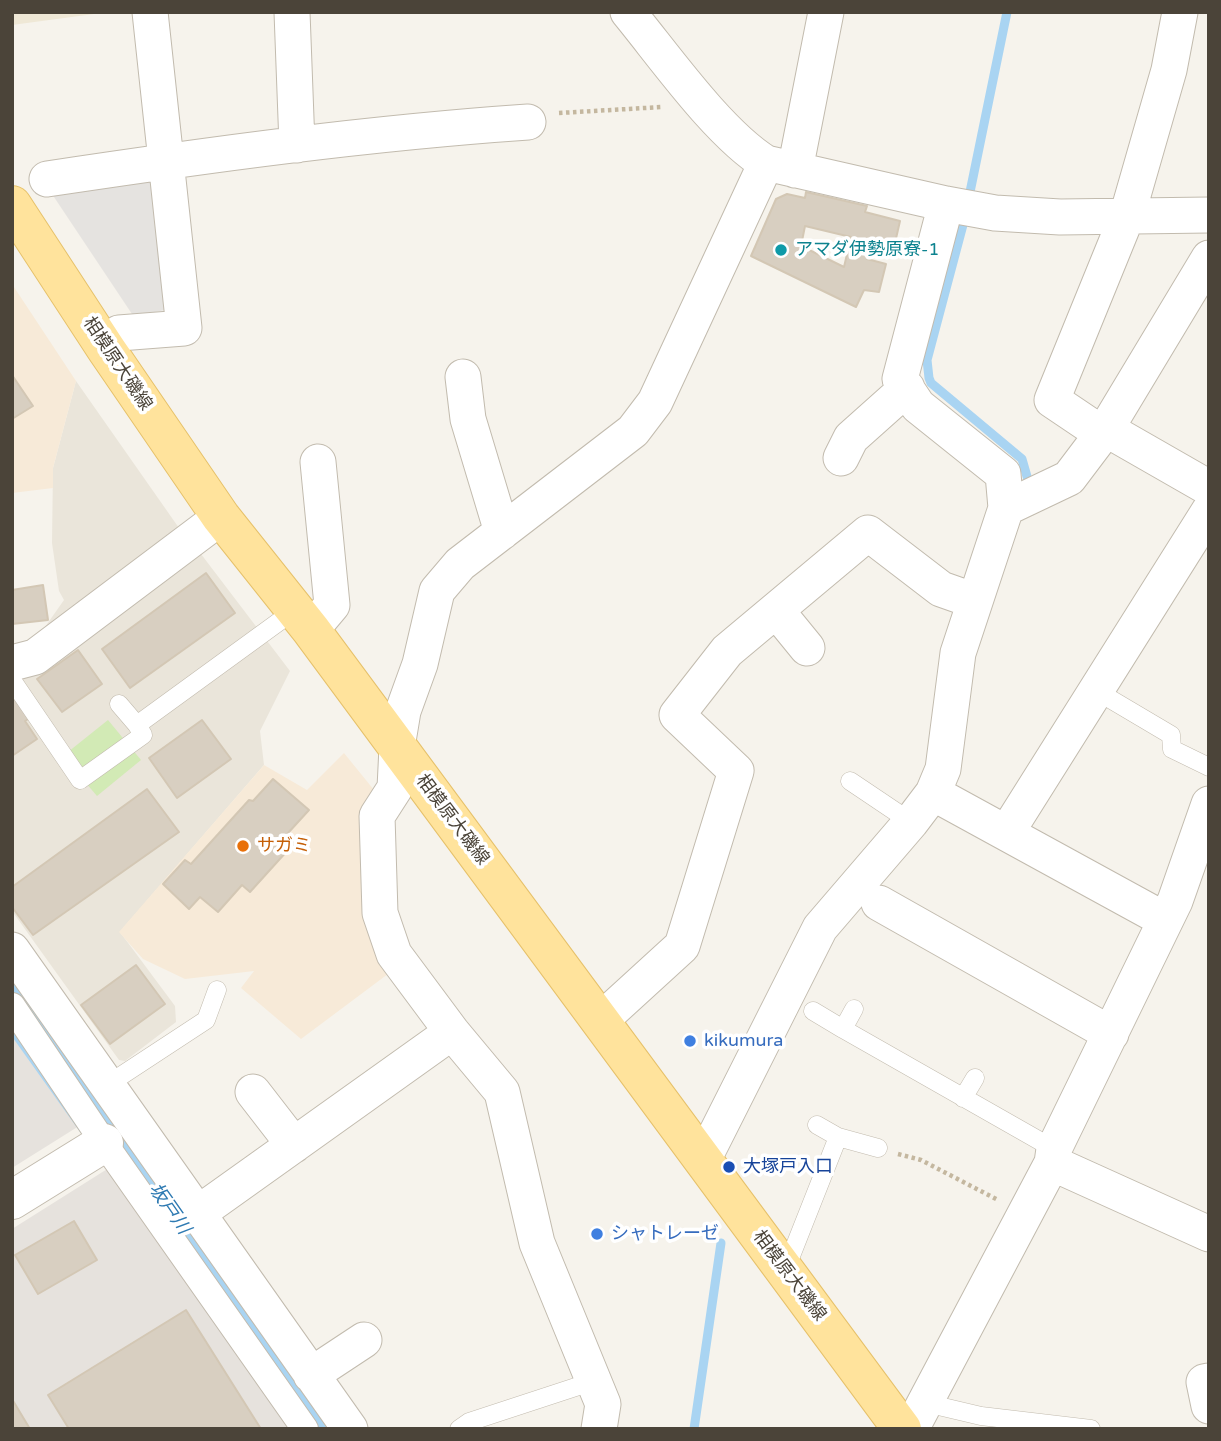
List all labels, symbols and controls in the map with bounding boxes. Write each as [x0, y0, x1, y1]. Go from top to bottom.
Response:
place label: アマダ伊勢原寮-1 [795, 239, 940, 261]
marker: アマダ伊勢原寮-1 [773, 242, 789, 258]
street label: 相模原大磯線 [78, 313, 156, 415]
street label: 相模原大磯線 [411, 770, 493, 870]
place label: サガミ [257, 835, 311, 857]
marker: サガミ [235, 838, 251, 854]
place label: kikumura [704, 1030, 783, 1052]
marker: kikumura [682, 1033, 698, 1049]
place label: 大塚戸入口 [743, 1156, 833, 1178]
marker: 大塚戸入口 [721, 1159, 737, 1175]
water label: 坂戸川 [143, 1179, 195, 1239]
place label: シャトレーゼ [611, 1223, 719, 1245]
marker: シャトレーゼ [589, 1226, 605, 1242]
street label: 相模原大磯線 [748, 1226, 830, 1326]

